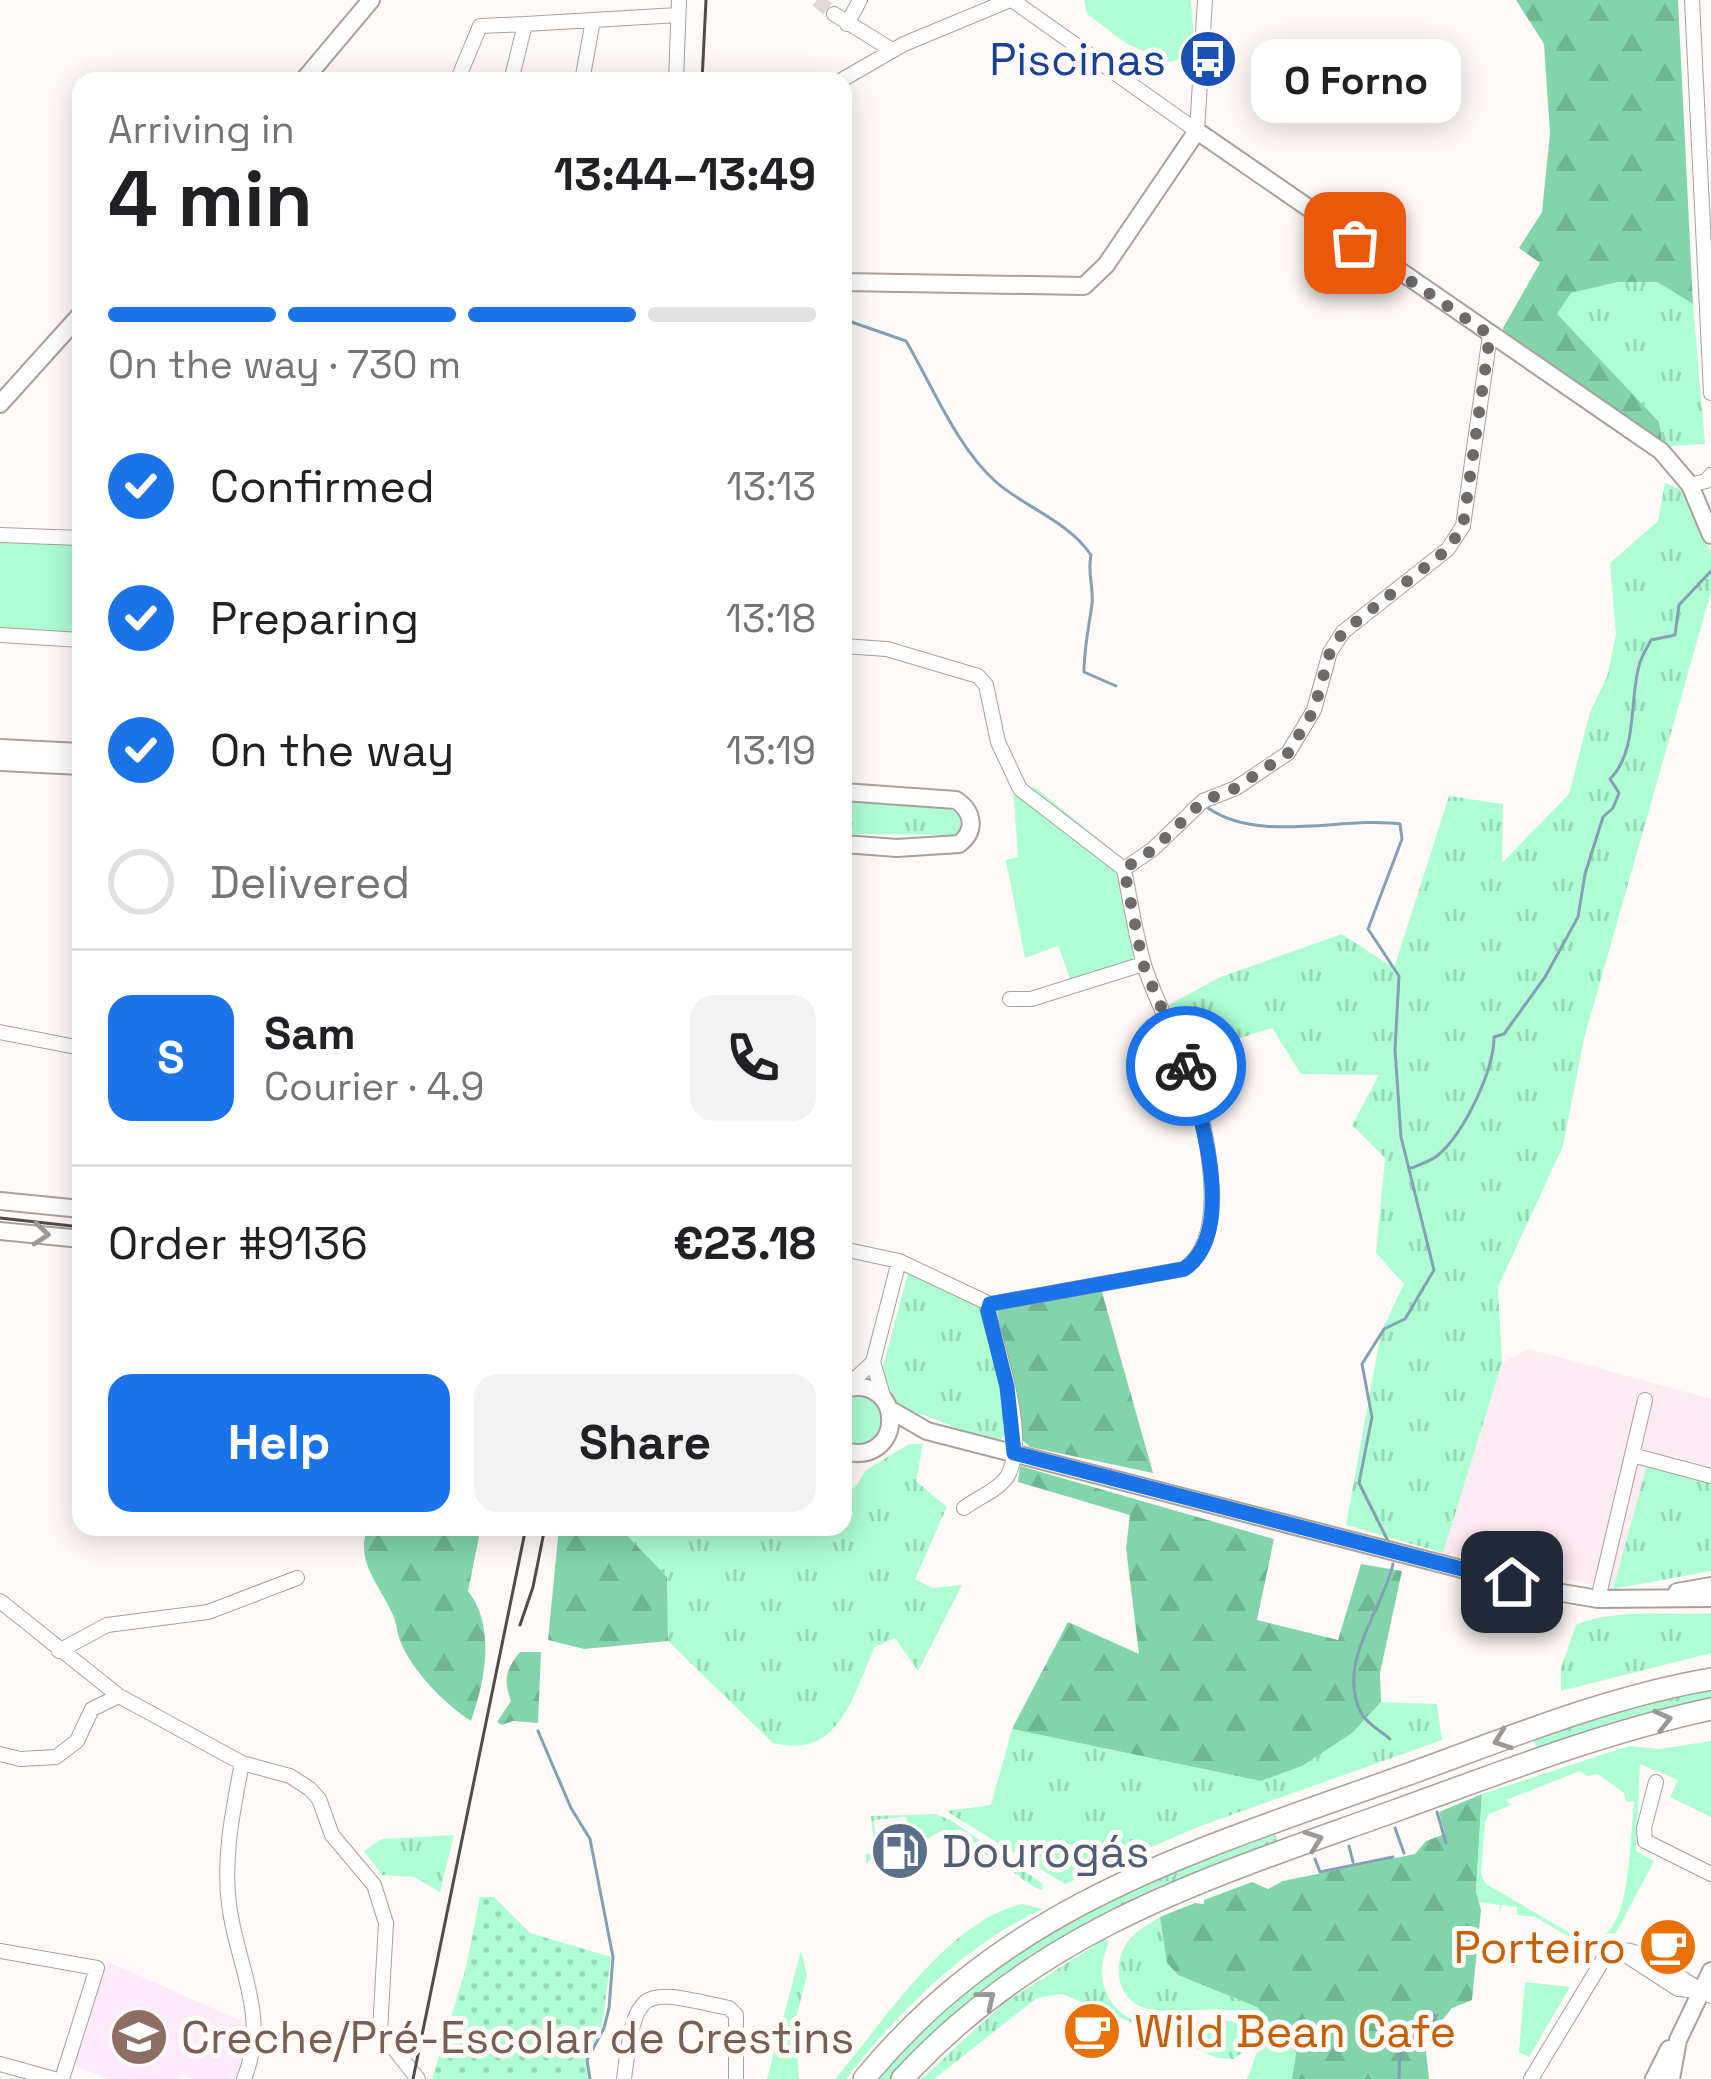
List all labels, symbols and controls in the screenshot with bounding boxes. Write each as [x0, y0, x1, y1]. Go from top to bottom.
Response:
bus stop icon: Piscinas [1177, 28, 1239, 90]
place label: Piscinas [989, 31, 1166, 88]
callout: O Forno [1250, 39, 1460, 123]
text: O Forno [1284, 56, 1428, 105]
text: Arriving in [108, 105, 295, 154]
text: 13:44–13:49 [554, 146, 816, 203]
text: 4 min [108, 149, 313, 249]
pin [1304, 192, 1406, 294]
icon: bag [1322, 210, 1388, 276]
text: On the way · 730 m [108, 340, 461, 389]
icon: check [108, 453, 174, 519]
text: Confirmed [210, 458, 435, 515]
text: 13:13 [726, 462, 816, 511]
icon: check [108, 585, 174, 651]
text: Preparing [210, 590, 419, 647]
text: 13:18 [726, 594, 816, 643]
icon: check [108, 717, 174, 783]
text: On the way [210, 722, 454, 779]
text: 13:19 [726, 726, 816, 775]
text: Delivered [210, 854, 410, 911]
button: phone [690, 995, 816, 1121]
text: Sam [264, 1005, 356, 1062]
courier [1126, 1006, 1246, 1126]
text: S [157, 1029, 185, 1086]
icon: bike [1153, 1033, 1219, 1099]
text: Courier · 4.9 [264, 1062, 484, 1111]
text: Order #9136 [108, 1215, 368, 1272]
text: €23.18 [673, 1215, 816, 1272]
one-way arrow [32, 1221, 51, 1246]
button: Help [108, 1374, 450, 1512]
button: Share [474, 1374, 816, 1512]
pin [1461, 1531, 1563, 1633]
icon: home [1479, 1549, 1545, 1615]
one-way arrow [1653, 1709, 1673, 1734]
one-way arrow [1493, 1726, 1514, 1751]
fuel station icon: Dourogás [869, 1820, 931, 1882]
place label: Dourogás [942, 1823, 1149, 1880]
one-way arrow [1303, 1830, 1324, 1854]
cafe icon: Porteiro [1637, 1916, 1699, 1978]
place label: Porteiro [1453, 1919, 1626, 1976]
one-way arrow [974, 1992, 996, 2013]
cafe icon: Wild Bean Cafe [1061, 2000, 1123, 2062]
place label: Wild Bean Cafe [1134, 2003, 1456, 2060]
school or university icon: Creche/Pré-Escolar de Crestins [108, 2006, 170, 2068]
place label: Creche/Pré-Escolar de Crestins [181, 2009, 854, 2066]

